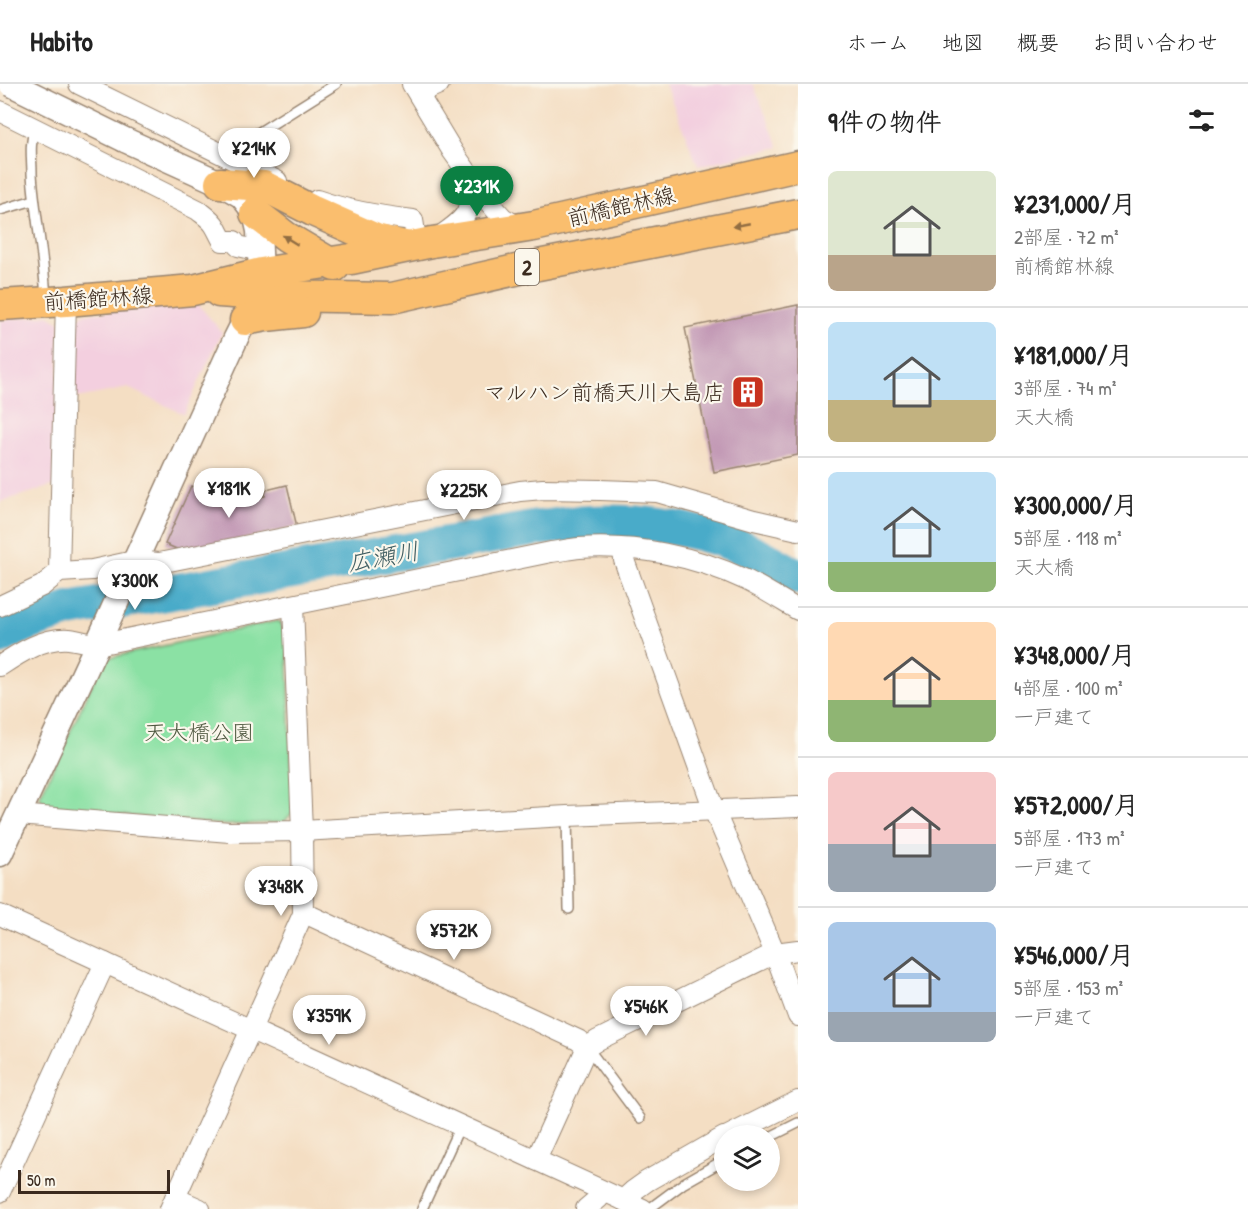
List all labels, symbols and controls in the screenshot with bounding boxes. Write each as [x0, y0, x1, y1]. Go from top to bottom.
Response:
text: Habito [30, 22, 93, 60]
text: ホーム [847, 28, 909, 57]
text: 地図 [942, 28, 984, 57]
text: 概要 [1017, 28, 1059, 57]
text: お問い合わせ [1092, 28, 1218, 57]
text: 9件の物件 [828, 104, 942, 139]
icon: filters [1185, 104, 1218, 137]
pin: ¥214K [212, 128, 296, 179]
text: ¥214K [232, 134, 276, 161]
pin: ¥231K [435, 166, 519, 217]
text: ¥231K [454, 172, 500, 199]
street label: 前橋館林線 [564, 179, 678, 233]
text: ¥231,000/月 [1014, 186, 1137, 221]
icon: home [876, 195, 948, 267]
one-way arrow [731, 221, 750, 230]
text: 2部屋 · 72 m² [1014, 223, 1119, 250]
one-way arrow [282, 234, 299, 245]
road number: 2 [515, 249, 539, 285]
text: 前橋館林線 [1014, 252, 1114, 279]
street label: 前橋館林線 [42, 279, 154, 317]
text: ¥181,000/月 [1014, 337, 1133, 372]
icon: home [876, 346, 948, 418]
building icon: マルハン前橋天川大島店 [730, 374, 766, 410]
text: 3部屋 · 74 m² [1014, 374, 1116, 401]
place label: マルハン前橋天川大島店 [484, 377, 725, 407]
text: 天大橋 [1014, 403, 1074, 430]
pin: ¥181K [187, 468, 271, 519]
pin: ¥225K [422, 470, 506, 521]
text: ¥181K [208, 474, 250, 501]
text: ¥225K [441, 476, 487, 503]
text: ¥300,000/月 [1014, 487, 1138, 522]
icon: home [876, 496, 948, 568]
text: 5部屋 · 118 m² [1014, 524, 1122, 551]
water label: 広瀬川 [345, 534, 421, 578]
text: 天大橋 [1014, 553, 1074, 580]
pin: ¥300K [93, 560, 177, 611]
text: ¥300K [112, 566, 158, 593]
text: ¥348,000/月 [1014, 637, 1136, 672]
icon: home [876, 646, 948, 718]
text: 4部屋 · 100 m² [1014, 674, 1123, 701]
text: 一戸建て [1014, 703, 1094, 730]
park label: 天大橋公園 [144, 717, 254, 747]
text: ¥572,000/月 [1014, 787, 1139, 822]
icon: home [876, 796, 948, 868]
text: 5部屋 · 173 m² [1014, 824, 1125, 851]
text: 一戸建て [1014, 853, 1094, 880]
pin: ¥348K [239, 866, 323, 917]
text: ¥348K [259, 872, 303, 899]
pin: ¥572K [412, 910, 496, 961]
text: ¥572K [430, 916, 478, 943]
text: ¥546,000/月 [1014, 937, 1134, 972]
icon: home [876, 946, 948, 1018]
text: 5部屋 · 153 m² [1014, 974, 1123, 1001]
pin: ¥546K [604, 986, 688, 1037]
text: ¥546K [624, 992, 668, 1019]
pin: ¥359K [287, 995, 371, 1046]
text: ¥359K [307, 1001, 351, 1028]
text: 一戸建て [1014, 1003, 1094, 1030]
map controls [714, 1125, 780, 1191]
button: layers [714, 1125, 780, 1191]
scale bar [18, 1167, 170, 1194]
text: 50 m [27, 1169, 56, 1191]

